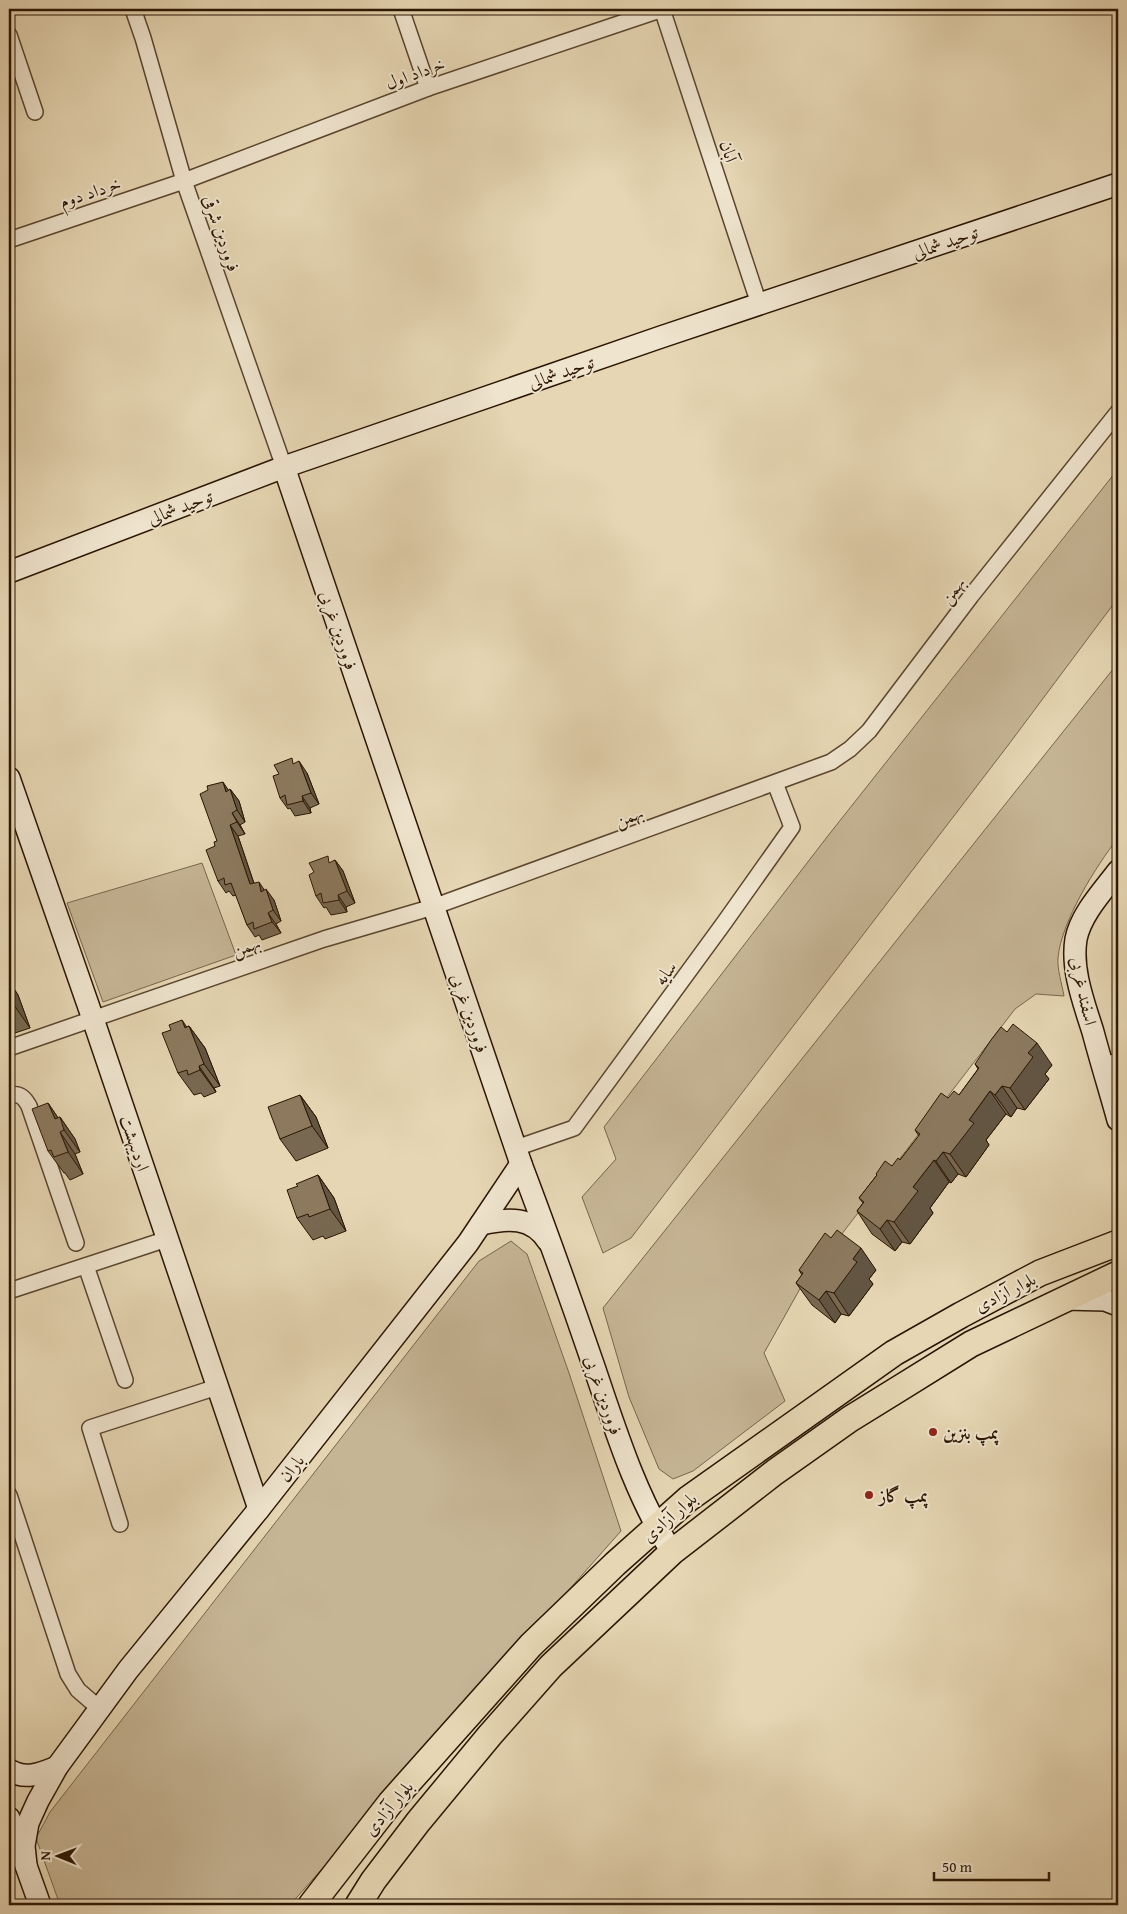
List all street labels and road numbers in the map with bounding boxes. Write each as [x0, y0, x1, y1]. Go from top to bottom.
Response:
street label: خرداد اول [381, 50, 449, 96]
street label: آبان [713, 136, 746, 168]
street label: خرداد دوم [56, 169, 125, 217]
street label: فروردین شرقی [196, 191, 248, 275]
street label: توحید شمالی [909, 218, 982, 266]
street label: توحید شمالی [525, 348, 598, 396]
street label: توحید شمالی [143, 482, 217, 532]
street label: بهمن [932, 570, 972, 610]
street label: فروردین غربی [313, 587, 365, 673]
street label: بهمن [611, 798, 647, 834]
street label: بهمن [228, 929, 264, 963]
street label: اسفند غربی [1064, 954, 1104, 1028]
street label: سایه [647, 955, 683, 991]
street label: فروردین غربی [444, 970, 496, 1056]
street label: اردیبهشت [113, 1111, 157, 1175]
street label: بلوار آزادی [970, 1265, 1040, 1319]
street label: فروردین غربی [578, 1352, 630, 1438]
street label: باران [271, 1448, 311, 1488]
street label: بلوار آزادی [635, 1485, 703, 1549]
street label: بلوار آزادی [357, 1774, 419, 1842]

